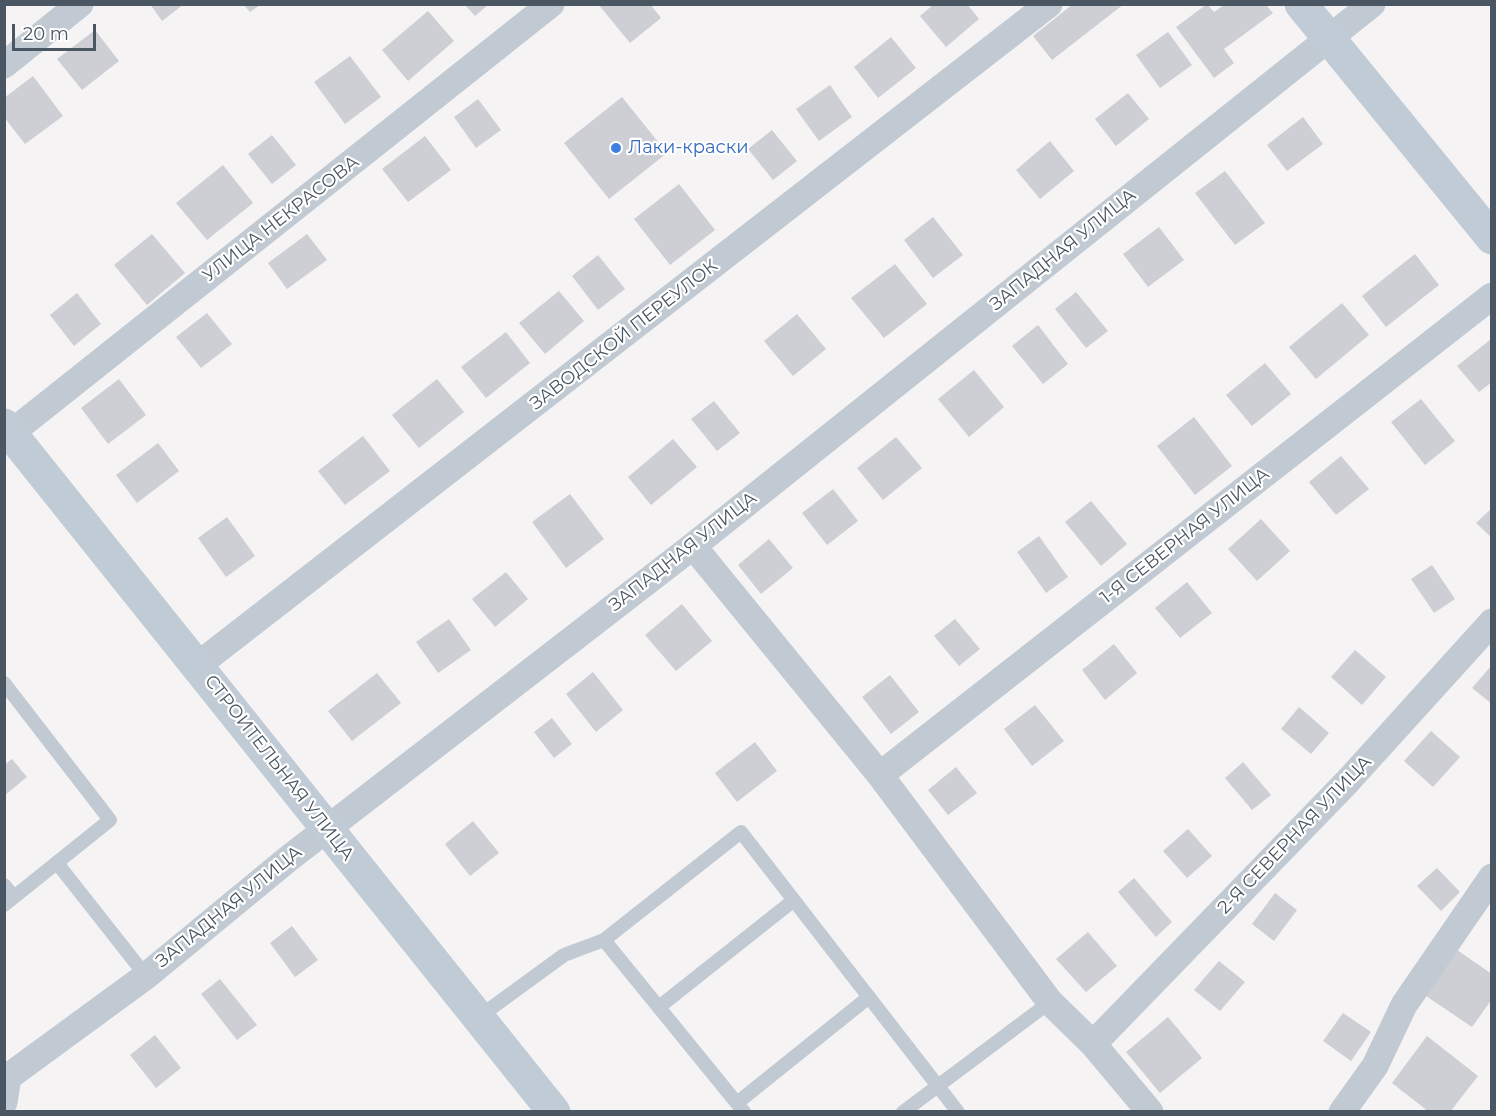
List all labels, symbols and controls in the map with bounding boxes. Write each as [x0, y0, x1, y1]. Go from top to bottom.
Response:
scale bar [15, 12, 99, 50]
text: 20 m [23, 23, 69, 45]
place label: Лаки-краски [628, 137, 749, 159]
marker: Лаки-краски [609, 141, 623, 155]
street label: УЛИЦА НЕКРАСОВА [199, 151, 363, 287]
street label: ЗАПАДНАЯ УЛИЦА [986, 184, 1140, 316]
street label: ЗАВОДСКОЙ ПЕРЕУЛОК [526, 255, 722, 415]
street label: 1-Я СЕВЕРНАЯ УЛИЦА [1096, 463, 1274, 609]
street label: ЗАПАДНАЯ УЛИЦА [605, 488, 761, 616]
street label: СТРОИТЕЛЬНАЯ УЛИЦА [200, 671, 358, 865]
street label: 2-Я СЕВЕРНАЯ УЛИЦА [1214, 751, 1376, 919]
street label: ЗАПАДНАЯ УЛИЦА [152, 841, 306, 973]

